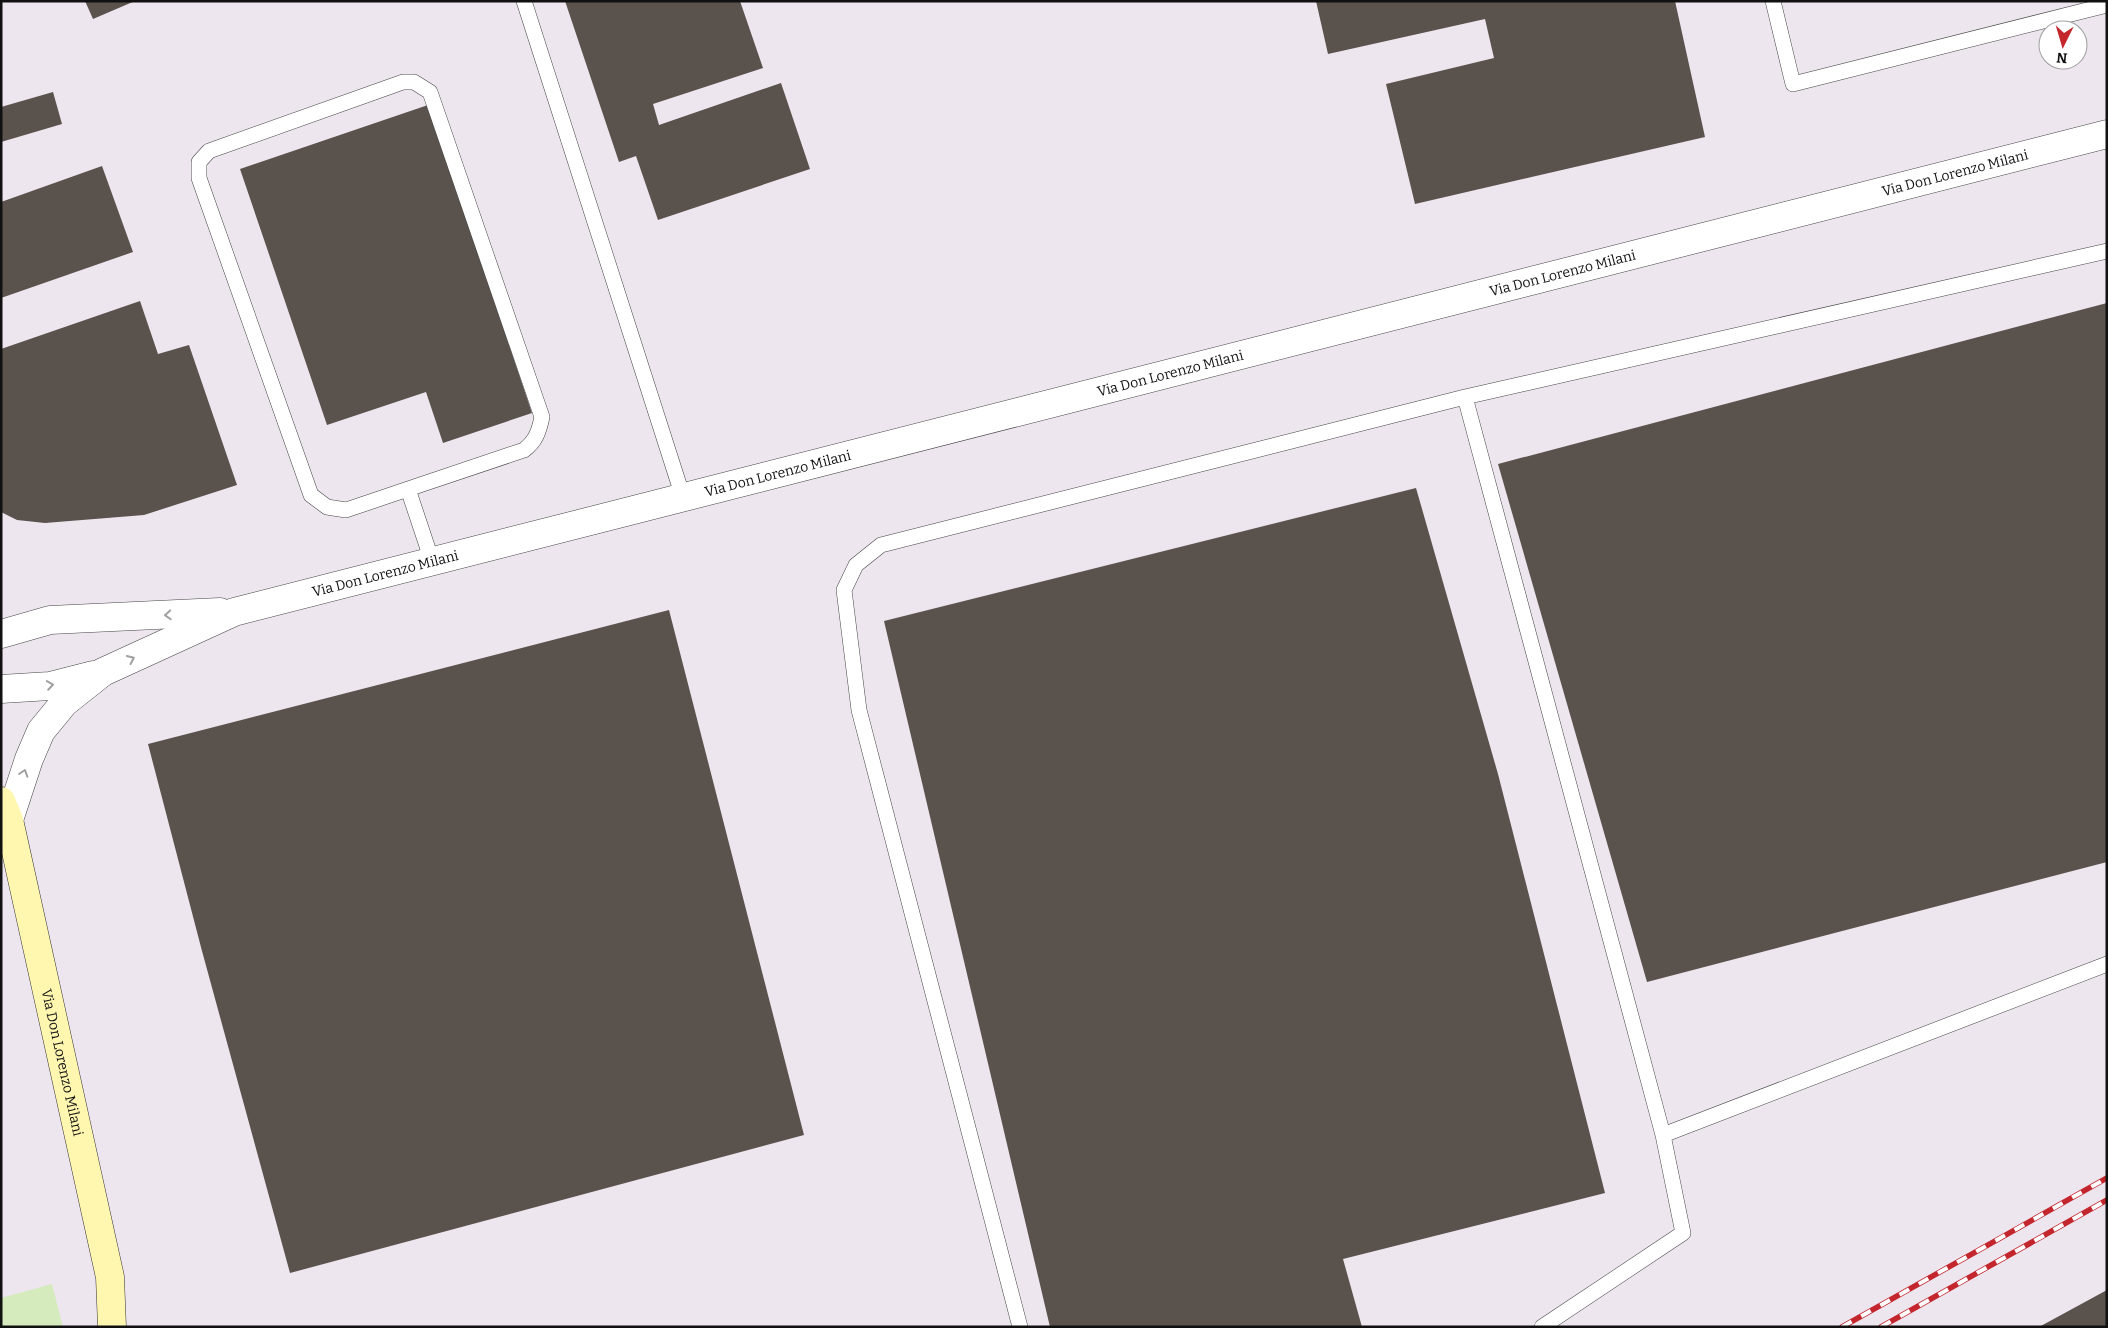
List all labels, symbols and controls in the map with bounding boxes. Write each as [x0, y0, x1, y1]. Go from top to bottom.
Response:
north arrow [2038, 20, 2088, 70]
text: N [2056, 48, 2068, 66]
street label: Via Don Lorenzo Milani [1880, 146, 2030, 200]
street label: Via Don Lorenzo Milani [1488, 247, 1638, 300]
street label: Via Don Lorenzo Milani [1095, 347, 1245, 400]
street label: Via Don Lorenzo Milani [703, 447, 853, 501]
street label: Via Don Lorenzo Milani [311, 547, 460, 601]
one-way arrow [163, 609, 171, 620]
one-way arrow [126, 655, 135, 666]
one-way arrow [46, 680, 54, 691]
one-way arrow [18, 770, 28, 778]
street label: Via Don Lorenzo Milani [38, 987, 87, 1138]

